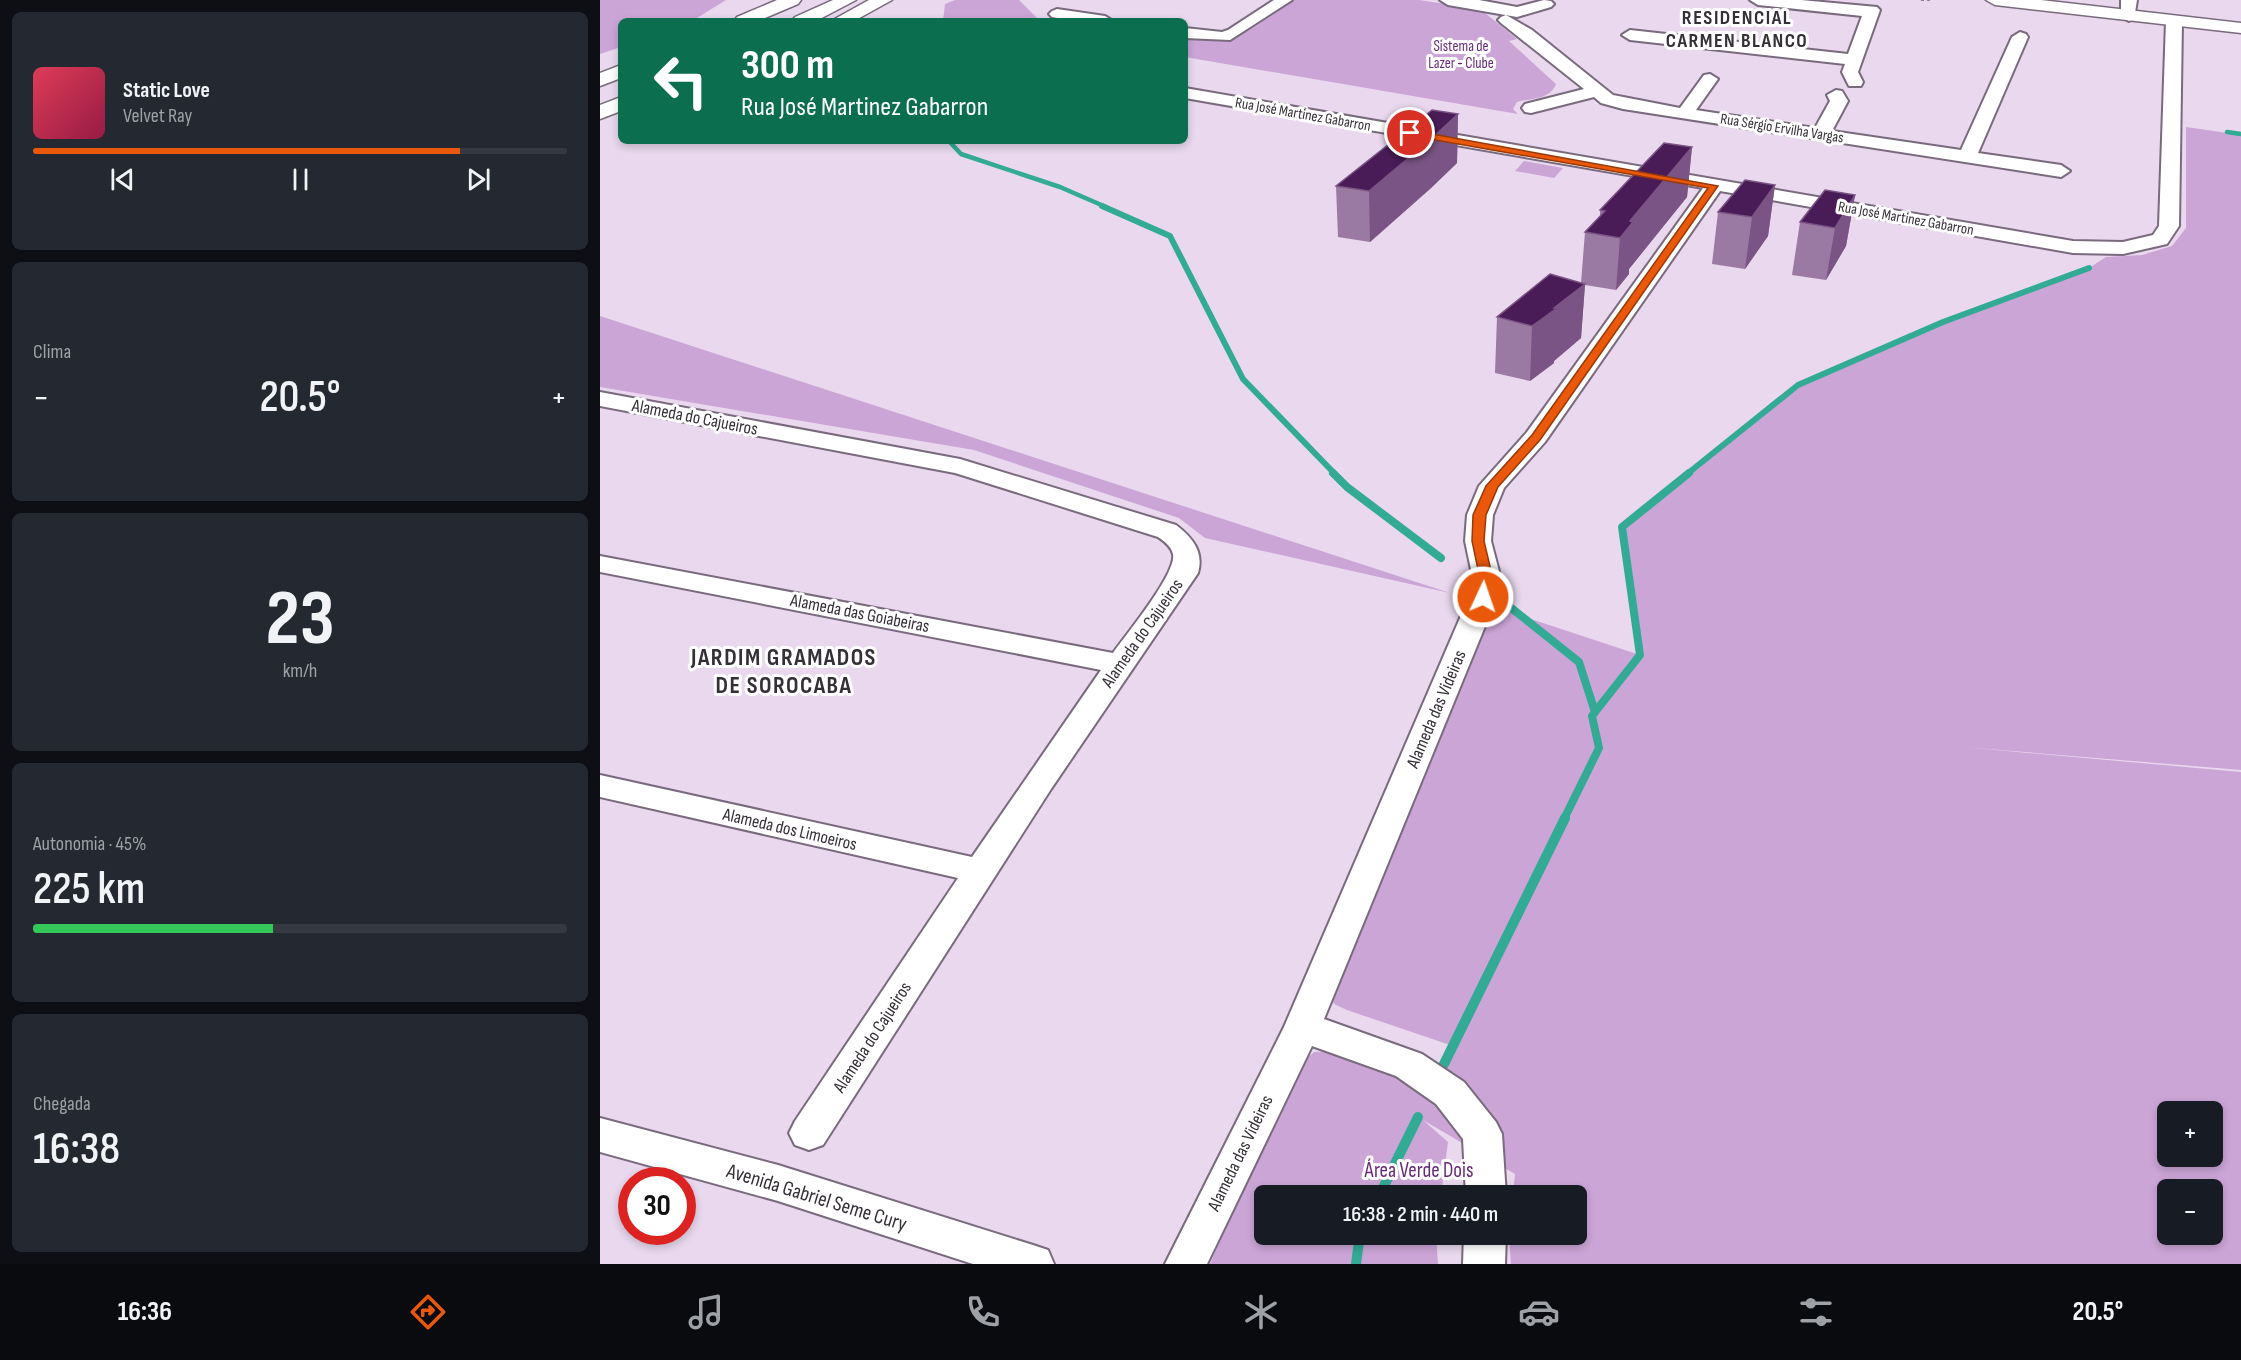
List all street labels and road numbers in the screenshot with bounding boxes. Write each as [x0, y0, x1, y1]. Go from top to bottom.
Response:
street label: Rua José Martinez Gabarron [1234, 93, 1372, 136]
street label: Rua Sérgio Ervilha Vargas [1719, 109, 1845, 148]
street label: Rua José Martinez Gabarron [1837, 197, 1975, 240]
street label: Alameda do Cajueiros [629, 395, 760, 440]
street label: Alameda do Cajueiros [1097, 575, 1188, 692]
street label: Alameda das Goiabeiras [788, 590, 931, 637]
street label: Alameda das Videiras [1402, 647, 1471, 772]
street label: Alameda dos Limoeiros [720, 804, 859, 855]
street label: Alameda do Cajueiros [828, 978, 916, 1097]
street label: Alameda das Videiras [1203, 1092, 1277, 1215]
street label: Avenida Gabriel Seme Cury [723, 1158, 910, 1237]

